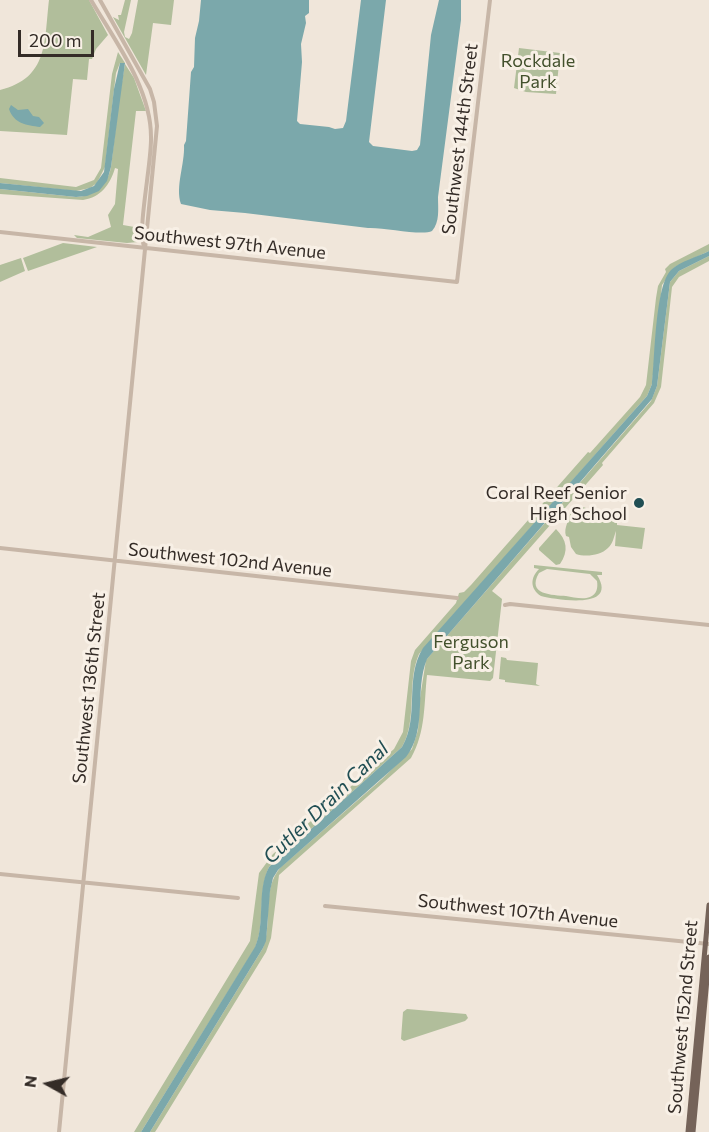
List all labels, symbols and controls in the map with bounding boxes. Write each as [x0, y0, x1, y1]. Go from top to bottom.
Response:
scale bar [21, 18, 98, 56]
text: 200 m [29, 29, 82, 51]
street label: Southwest 144th Street [438, 42, 482, 236]
park label: Rockdale Park [501, 50, 575, 92]
street label: Southwest 97th Avenue [133, 222, 327, 264]
place label: Coral Reef Senior High School [486, 482, 627, 524]
marker: Coral Reef Senior High School [632, 496, 646, 510]
street label: Southwest 102nd Avenue [127, 539, 333, 581]
street label: Southwest 136th Street [68, 591, 110, 785]
park label: Ferguson Park [433, 631, 509, 674]
water label: Cutler Drain Canal [258, 737, 394, 869]
street label: Southwest 107th Avenue [417, 890, 619, 932]
street label: Southwest 152nd Street [664, 919, 702, 1115]
north arrow [18, 1054, 78, 1114]
text: N [19, 1074, 40, 1089]

